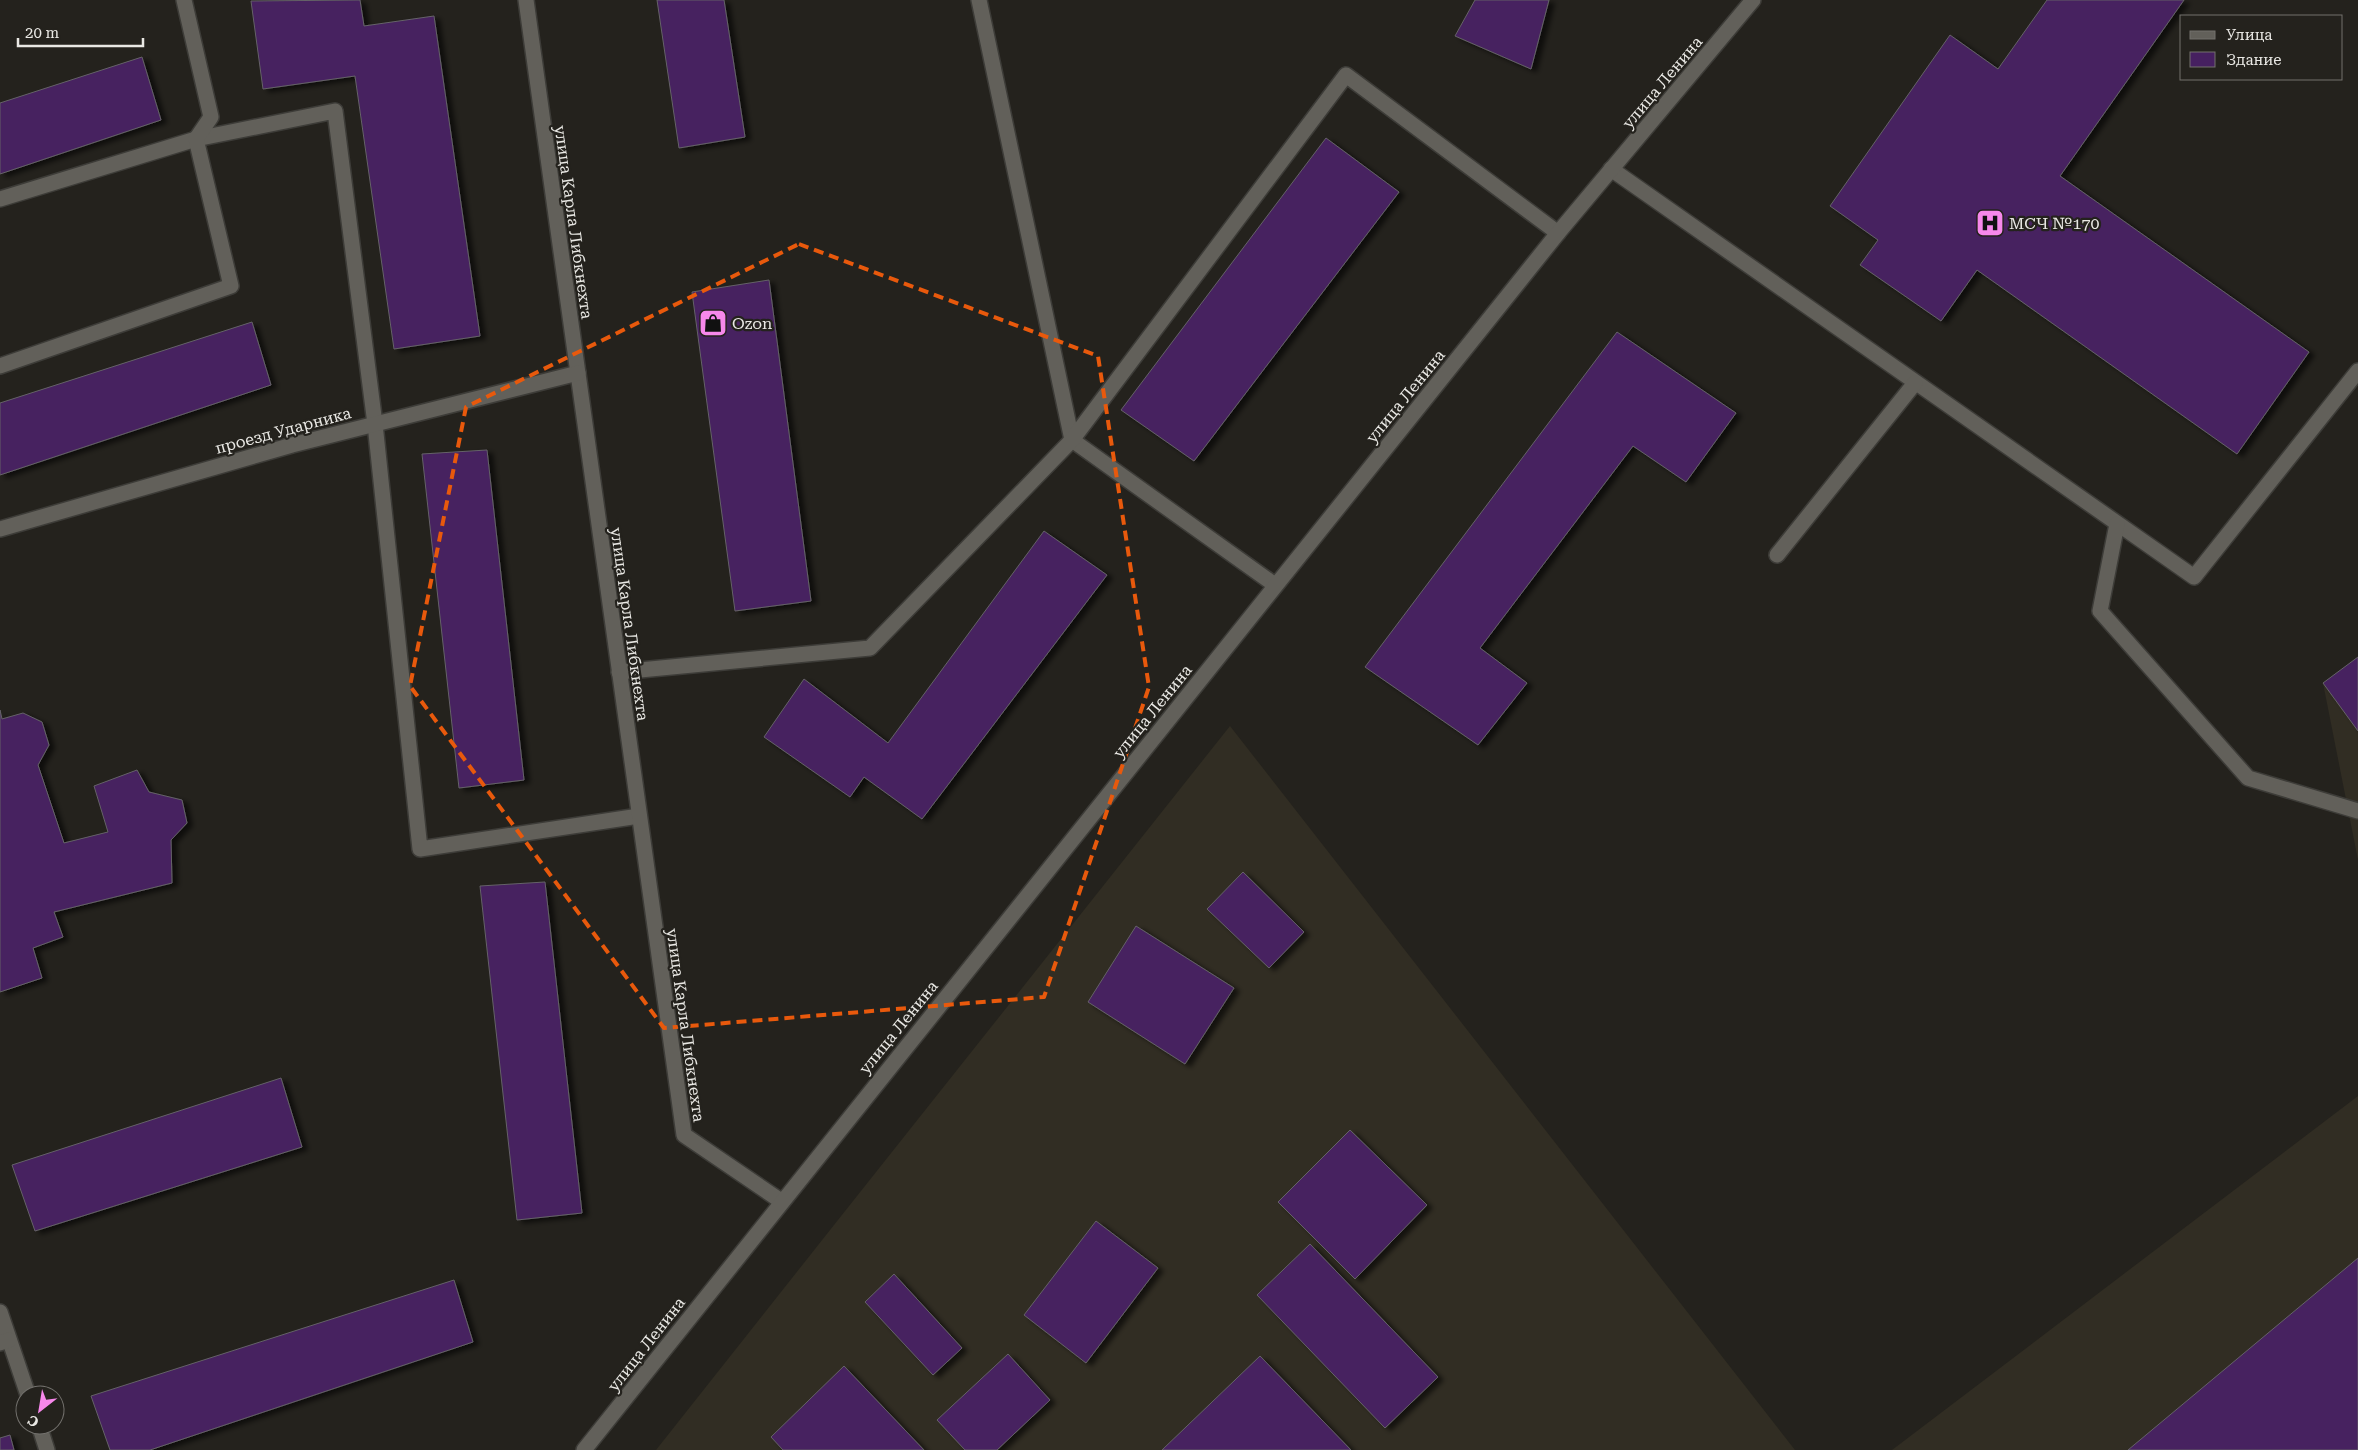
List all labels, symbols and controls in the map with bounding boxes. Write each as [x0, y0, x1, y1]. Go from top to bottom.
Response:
scale bar [18, 15, 142, 47]
legend [2180, 15, 2343, 80]
text: 20 m [25, 24, 60, 42]
text: Улица [2226, 26, 2272, 44]
street label: улица Ленина [1618, 32, 1707, 132]
text: Здание [2226, 51, 2282, 69]
street label: улица Карла Либкнехта [551, 124, 597, 320]
hospital icon: МСЧ №170 [1975, 208, 2005, 238]
place label: МСЧ №170 [2009, 214, 2099, 233]
shop icon: Ozon [698, 308, 728, 338]
place label: Ozon [732, 314, 772, 333]
street label: улица Ленина [1362, 346, 1449, 447]
street label: проезд Ударника [213, 403, 354, 458]
street label: улица Карла Либкнехта [607, 526, 653, 722]
street label: улица Ленина [1109, 661, 1196, 762]
street label: улица Карла Либкнехта [663, 927, 709, 1123]
street label: улица Ленина [855, 977, 942, 1078]
street label: улица Ленина [604, 1293, 689, 1395]
north arrow [15, 1385, 65, 1435]
text: С [25, 1412, 42, 1431]

